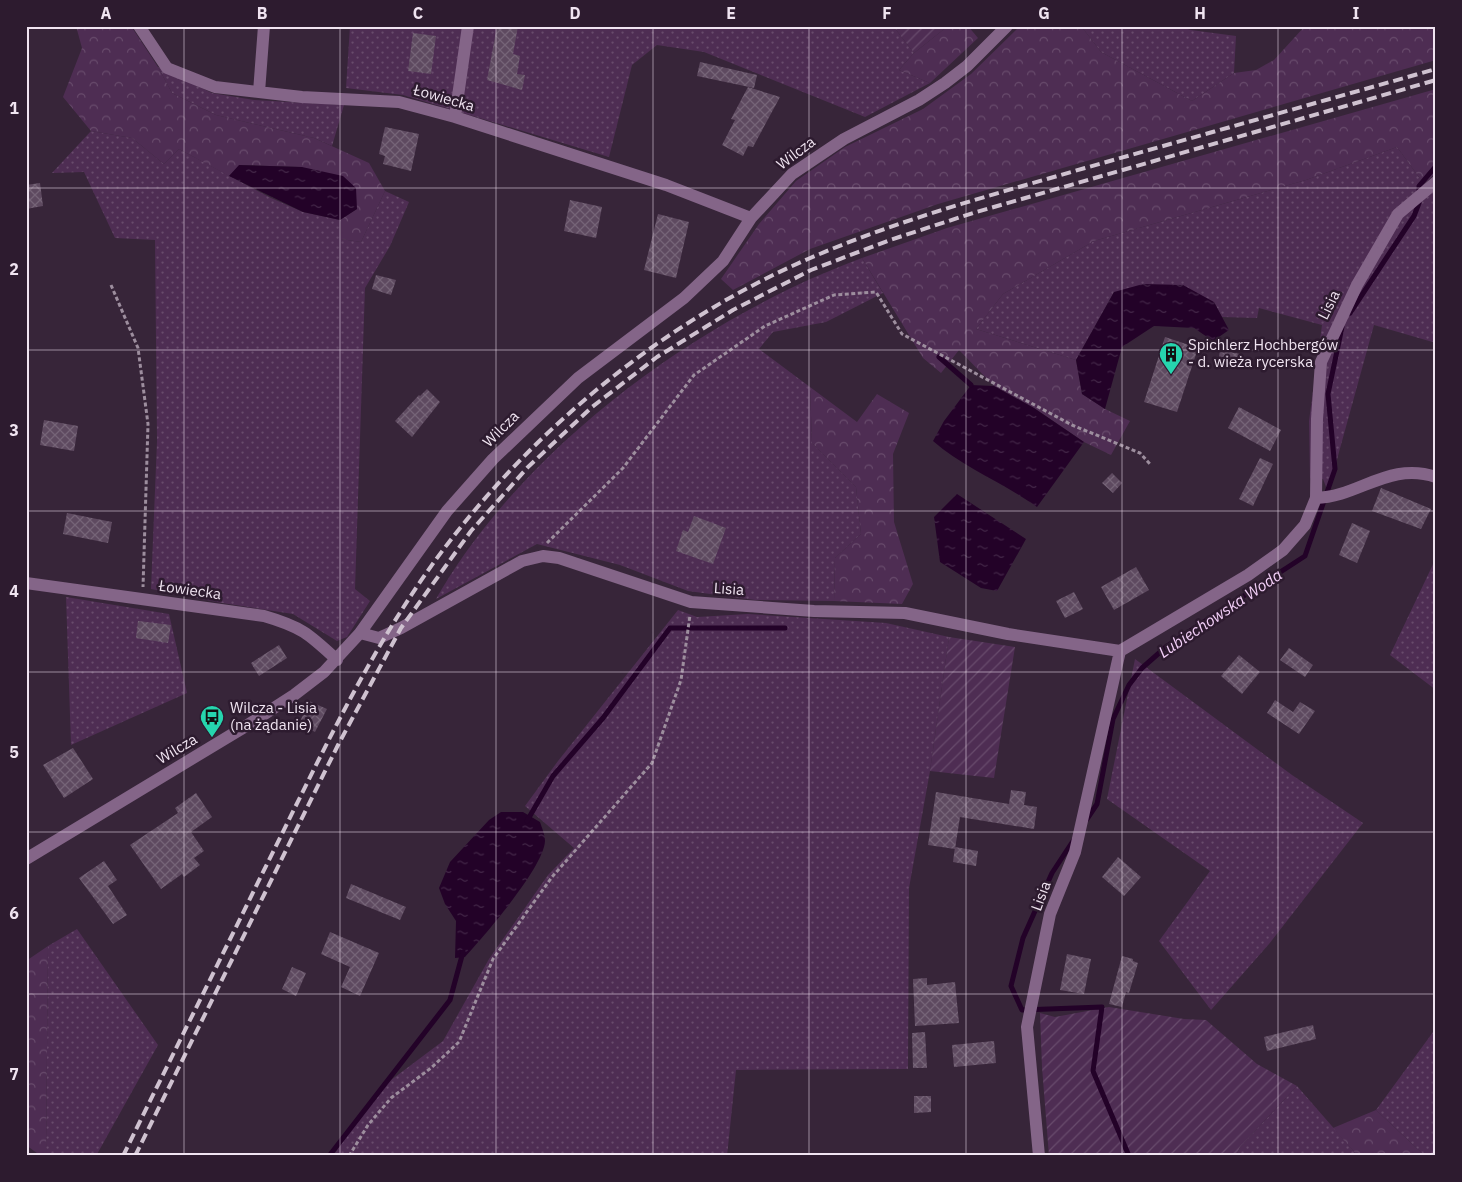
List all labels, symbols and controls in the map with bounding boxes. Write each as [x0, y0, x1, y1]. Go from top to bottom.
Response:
text: A [101, 3, 112, 23]
text: B [257, 3, 268, 23]
text: C [413, 3, 423, 23]
text: D [569, 3, 581, 23]
text: E [726, 3, 736, 23]
text: F [882, 3, 892, 23]
text: G [1038, 3, 1050, 23]
text: H [1194, 3, 1206, 23]
text: I [1353, 3, 1360, 23]
street label: Łowiecka [410, 79, 477, 115]
text: 1 [9, 98, 19, 118]
street label: Wilcza [773, 132, 819, 173]
text: 2 [9, 259, 19, 279]
street label: Lisia [1313, 287, 1344, 323]
place label: Spichlerz Hochbergów - d. wieża rycerska [1188, 335, 1339, 371]
building icon: Spichlerz Hochbergów - d. wieża rycerska [1158, 341, 1184, 375]
street label: Wilcza [478, 406, 523, 451]
text: 3 [9, 420, 19, 440]
water label: Lubiechowska Woda [1154, 564, 1286, 662]
street label: Łowiecka [157, 576, 222, 603]
street label: Lisia [713, 578, 745, 599]
text: 4 [9, 581, 19, 601]
place label: Wilcza - Lisia (na żądanie) [230, 698, 317, 734]
bus stop icon: Wilcza - Lisia (na żądanie) [199, 704, 225, 738]
street label: Wilcza [153, 729, 200, 768]
text: 5 [9, 742, 19, 762]
street label: Lisia [1026, 878, 1055, 913]
text: 6 [9, 903, 19, 923]
text: 7 [9, 1064, 19, 1084]

